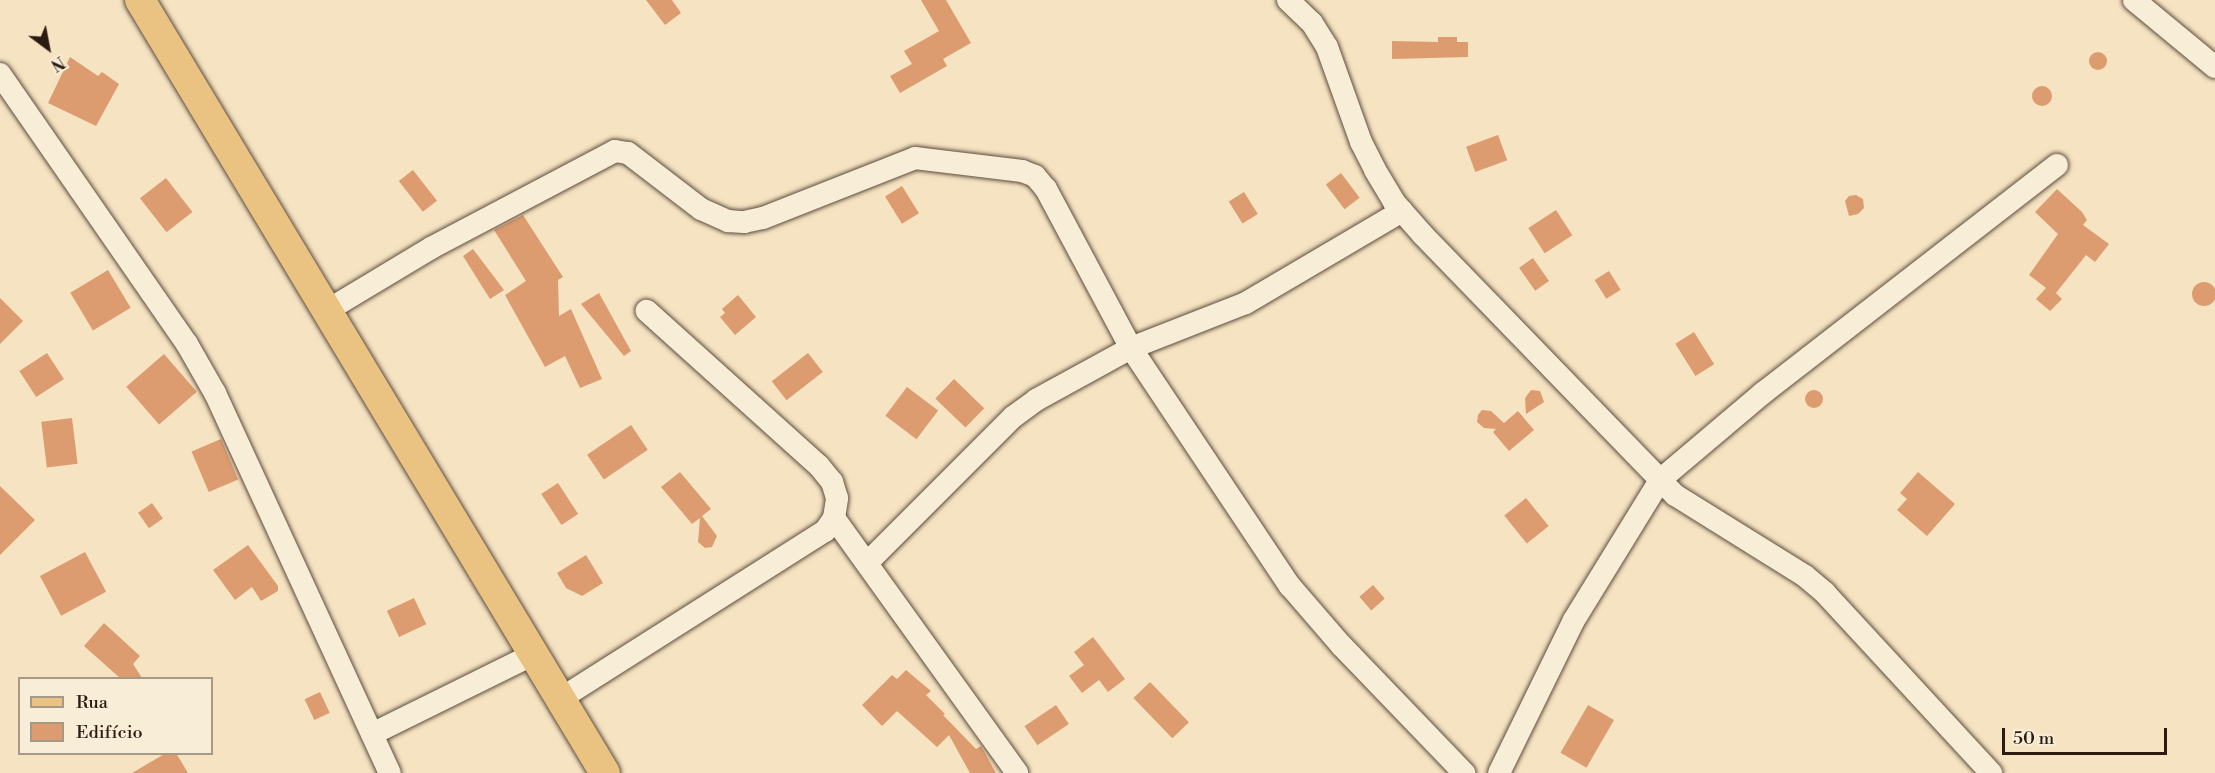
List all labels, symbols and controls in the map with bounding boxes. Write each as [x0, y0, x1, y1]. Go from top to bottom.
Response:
north arrow [18, 18, 78, 78]
text: N [47, 51, 68, 75]
legend [18, 677, 213, 755]
text: Rua [76, 691, 108, 714]
scale bar [2005, 716, 2170, 754]
text: Edifício [76, 721, 143, 744]
text: 50 m [2013, 727, 2054, 750]

